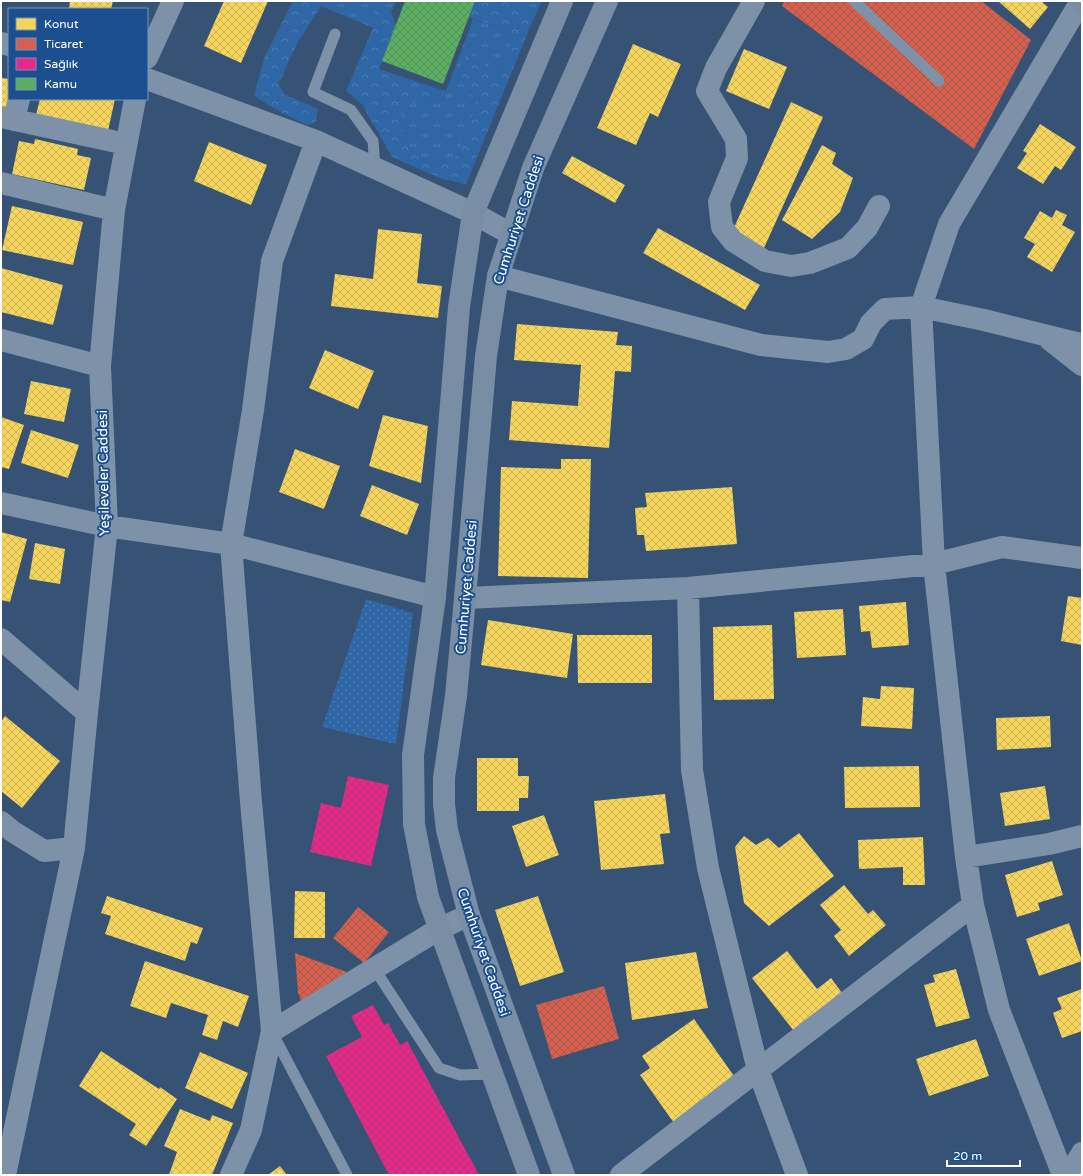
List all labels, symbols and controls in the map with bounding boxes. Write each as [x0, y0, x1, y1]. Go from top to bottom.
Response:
legend [8, 8, 148, 100]
text: Konut [44, 17, 79, 31]
text: Ticaret [44, 37, 84, 51]
text: Sağlık [44, 57, 79, 71]
text: Kamu [44, 77, 77, 91]
street label: Cumhuriyet Caddesi [490, 154, 547, 287]
street label: Yeşileveler Caddesi [94, 410, 113, 536]
street label: Cumhuriyet Caddesi [452, 519, 481, 655]
street label: Cumhuriyet Caddesi [454, 886, 513, 1019]
scale bar [947, 1142, 1020, 1168]
text: 20 m [953, 1149, 982, 1163]

